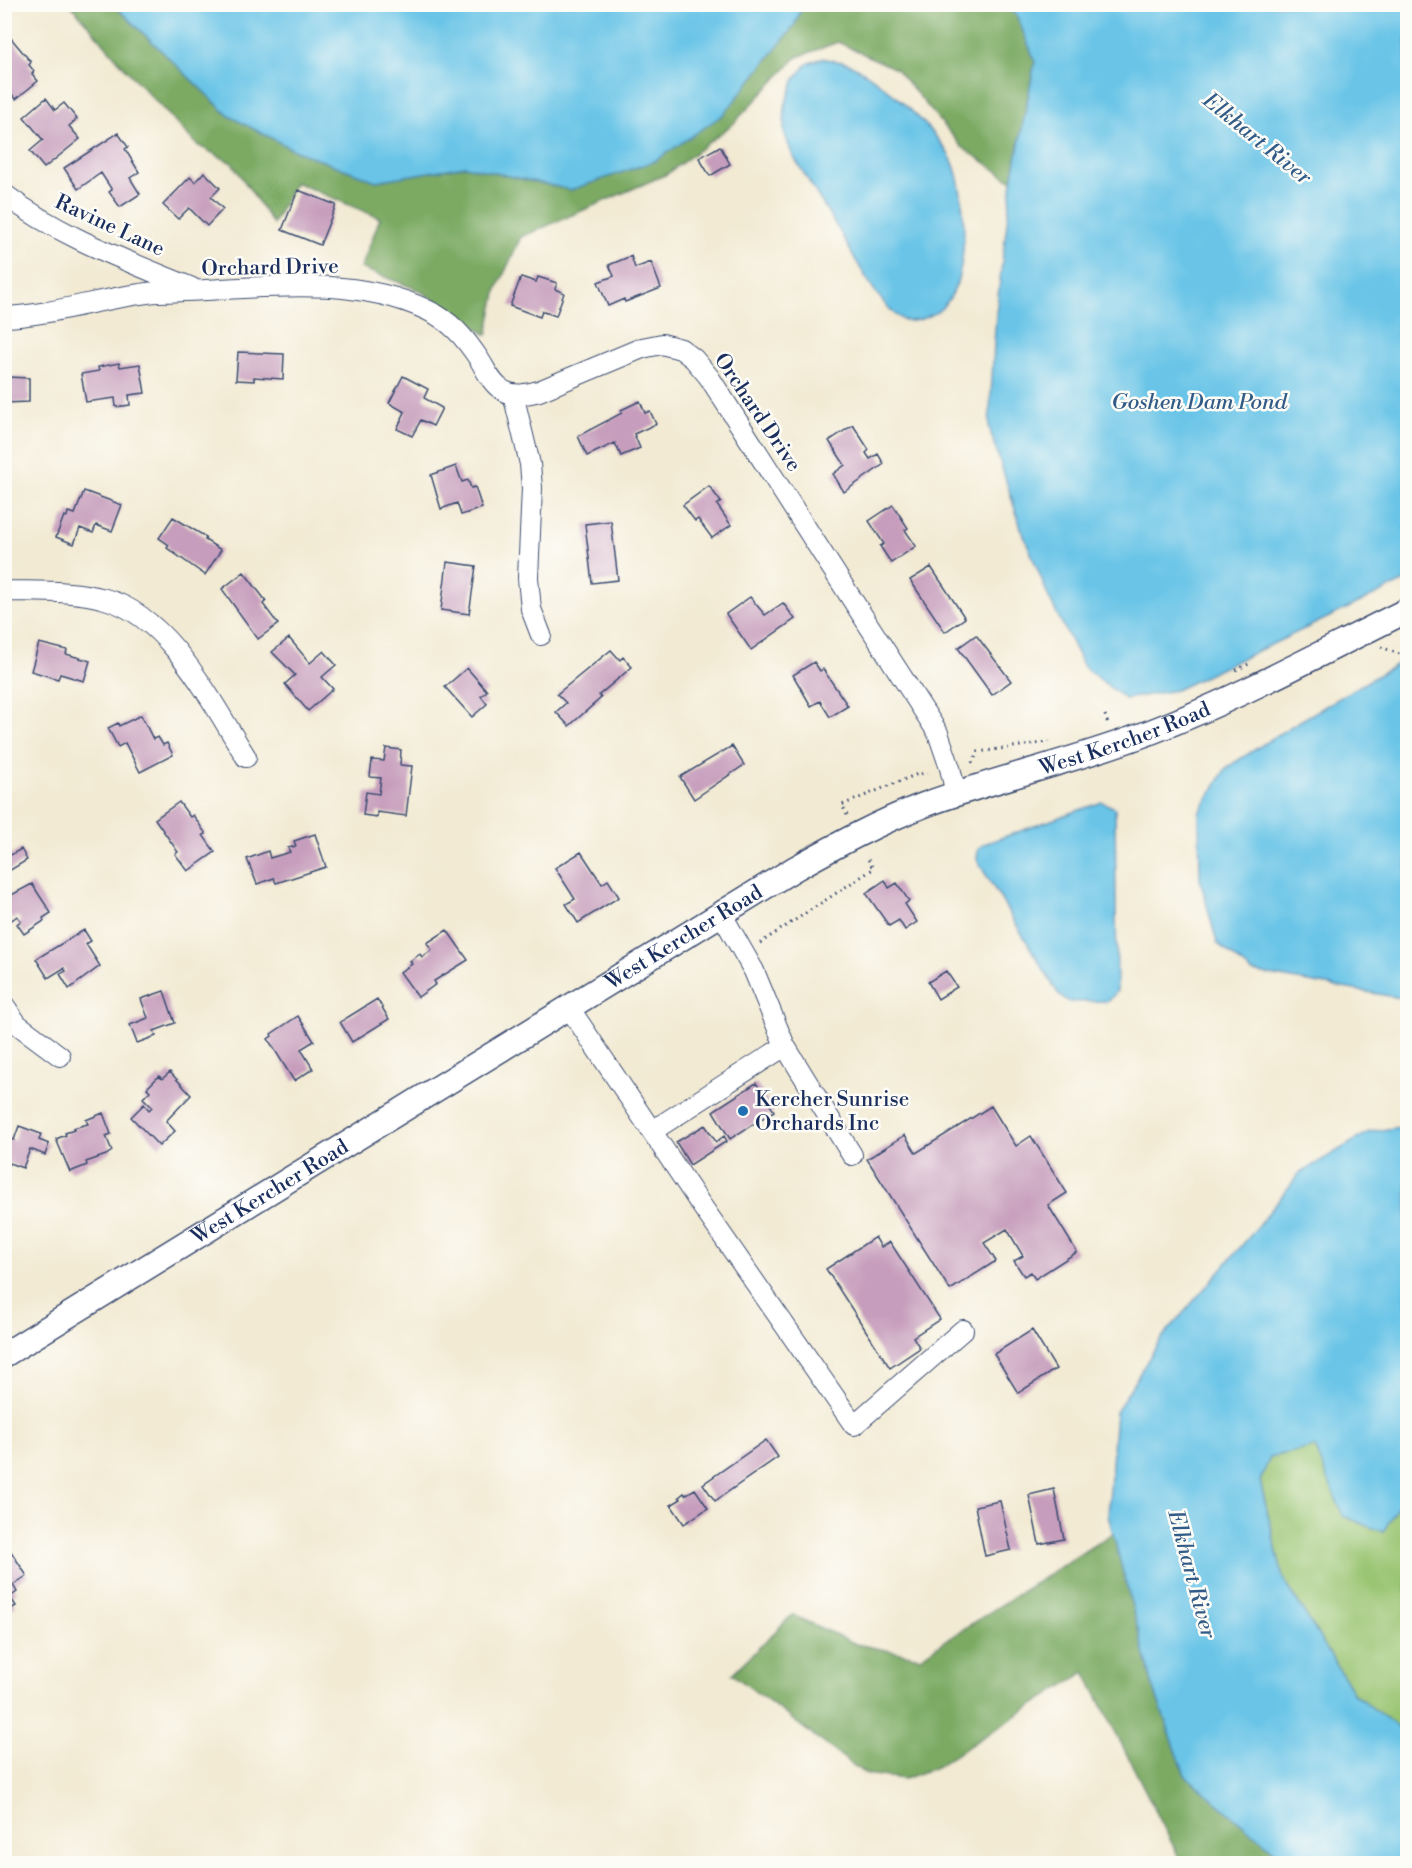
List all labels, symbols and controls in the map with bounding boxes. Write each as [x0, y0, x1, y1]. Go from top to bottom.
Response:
water label: Elkhart River [1197, 87, 1317, 191]
street label: Ravine Lane [51, 189, 169, 263]
street label: Orchard Drive [201, 254, 339, 282]
street label: Orchard Drive [708, 348, 806, 477]
water label: Goshen Dam Pond [1111, 389, 1288, 416]
street label: West Kercher Road [1035, 697, 1215, 782]
street label: West Kercher Road [600, 879, 768, 996]
place label: Kercher Sunrise Orchards Inc [755, 1087, 909, 1137]
marker: Kercher Sunrise Orchards Inc [736, 1104, 750, 1118]
street label: West Kercher Road [186, 1134, 354, 1251]
water label: Elkhart River [1161, 1506, 1222, 1642]

